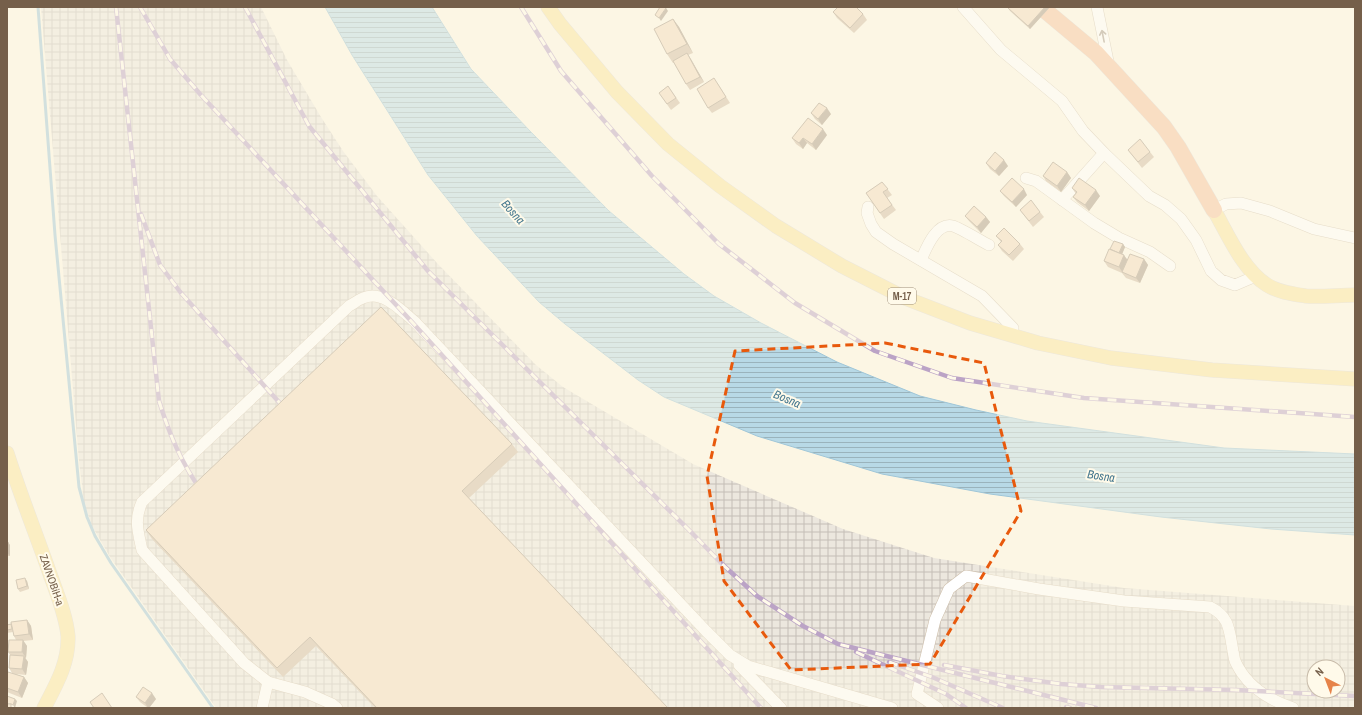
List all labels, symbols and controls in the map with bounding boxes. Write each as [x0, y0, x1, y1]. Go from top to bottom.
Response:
one-way arrow [1099, 30, 1107, 43]
water label: Bosna [498, 196, 529, 228]
road number: M-17 [888, 288, 916, 304]
water label: Bosna [771, 386, 803, 412]
water label: Bosna [1086, 466, 1116, 486]
street label: ZAVNOBiH-a [37, 552, 67, 608]
north arrow [1306, 659, 1346, 699]
text: N [1312, 664, 1326, 679]

